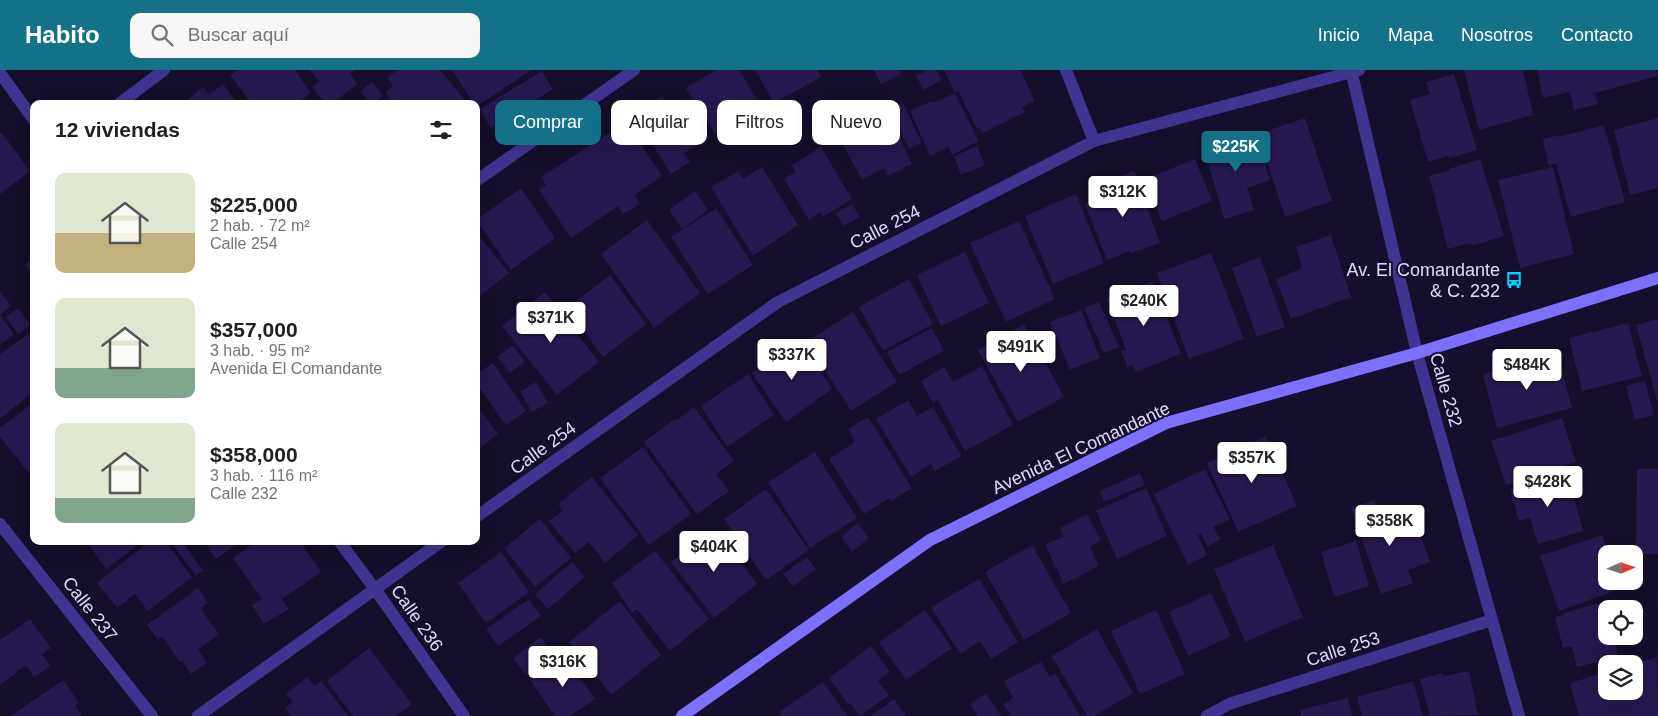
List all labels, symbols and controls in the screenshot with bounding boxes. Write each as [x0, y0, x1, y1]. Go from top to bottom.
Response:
search box [130, 13, 480, 58]
text: Habito [25, 21, 100, 48]
icon: search [148, 21, 176, 49]
text: Buscar aquí [188, 24, 289, 45]
text: Inicio [1318, 25, 1360, 45]
text: Mapa [1388, 25, 1433, 45]
text: Nosotros [1461, 25, 1533, 45]
text: Contacto [1561, 25, 1633, 45]
chip: Comprar [495, 100, 601, 145]
chip: Alquilar [611, 100, 707, 145]
chip: Filtros [717, 100, 802, 145]
chip: Nuevo [812, 100, 900, 145]
icon: filters [427, 116, 455, 144]
text: 12 viviendas [55, 118, 180, 141]
pin: $225K [1201, 131, 1271, 173]
text: $225K [1212, 138, 1260, 155]
pin: $312K [1088, 176, 1158, 218]
text: $312K [1099, 183, 1147, 200]
icon: home [95, 193, 155, 253]
text: $225,000 [210, 193, 298, 216]
street label: Calle 254 [847, 201, 923, 253]
text: 2 hab. · 72 m² [210, 217, 310, 234]
text: Calle 254 [210, 235, 278, 252]
place label: Av. El Comandante & C. 232 [1347, 260, 1500, 301]
bus stop icon: Av. El Comandante & C. 232 [1504, 270, 1524, 290]
pin: $240K [1109, 284, 1179, 327]
text: $240K [1120, 292, 1168, 309]
pin: $371K [516, 302, 586, 344]
text: $371K [527, 309, 575, 326]
icon: home [95, 318, 155, 378]
text: $357,000 [210, 318, 298, 341]
pin: $491K [986, 330, 1056, 373]
pin: $337K [757, 338, 827, 381]
text: $491K [997, 338, 1045, 355]
text: 3 hab. · 95 m² [210, 342, 310, 359]
text: $337K [768, 346, 816, 363]
pin: $484K [1492, 348, 1562, 391]
street label: Calle 232 [1426, 351, 1466, 429]
text: $484K [1503, 356, 1551, 373]
text: Avenida El Comandante [210, 360, 382, 377]
street label: Avenida El Comandante [989, 398, 1173, 498]
street label: Calle 254 [506, 418, 580, 478]
pin: $357K [1217, 442, 1287, 484]
icon: home [95, 443, 155, 503]
text: $358,000 [210, 443, 298, 466]
text: $357K [1228, 449, 1276, 466]
pin: $428K [1513, 466, 1583, 508]
text: 3 hab. · 116 m² [210, 467, 317, 484]
text: $428K [1524, 473, 1572, 490]
text: Calle 232 [210, 485, 278, 502]
pin: $358K [1355, 504, 1425, 547]
text: $358K [1366, 512, 1414, 529]
pin: $404K [679, 530, 749, 573]
text: $404K [690, 538, 738, 555]
north arrow [1598, 545, 1642, 590]
map controls [1598, 545, 1643, 700]
street label: Calle 237 [59, 573, 121, 645]
street label: Calle 236 [387, 581, 447, 655]
button: locate [1598, 600, 1643, 645]
street label: Calle 253 [1304, 628, 1382, 670]
pin: $316K [528, 646, 598, 688]
text: $316K [539, 653, 587, 670]
button: layers [1598, 655, 1643, 700]

